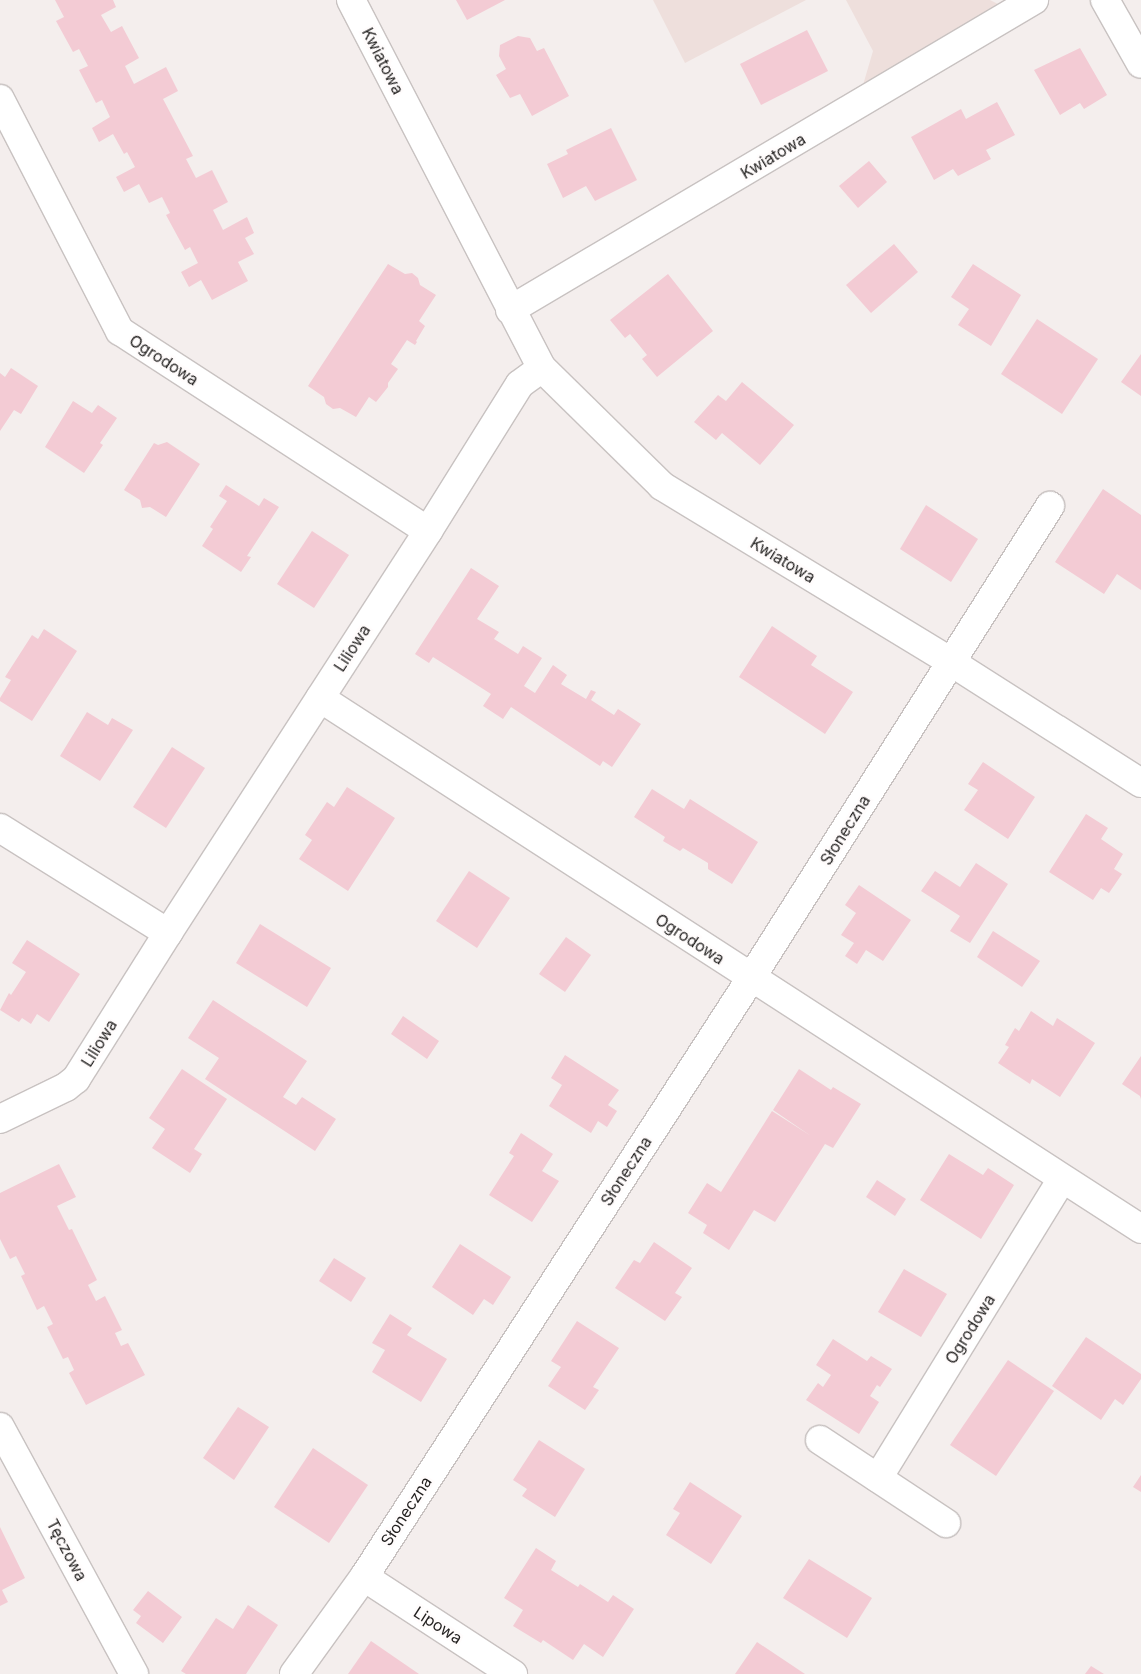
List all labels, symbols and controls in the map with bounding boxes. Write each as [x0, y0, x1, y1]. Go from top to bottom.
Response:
street label: Kwiatowa [358, 24, 408, 98]
street label: Kwiatowa [737, 129, 809, 183]
street label: Ogrodowa [126, 331, 202, 389]
street label: Kwiatowa [747, 533, 819, 587]
street label: Liliowa [330, 621, 374, 675]
street label: Słoneczna [816, 792, 874, 868]
street label: Ogrodowa [652, 910, 728, 968]
street label: Liliowa [77, 1016, 121, 1070]
street label: Słoneczna [597, 1133, 655, 1209]
street label: Ogrodowa [941, 1291, 999, 1367]
street label: Słoneczna [377, 1473, 435, 1549]
street label: Tęczowa [43, 1516, 91, 1584]
street label: Lipowa [410, 1602, 466, 1648]

